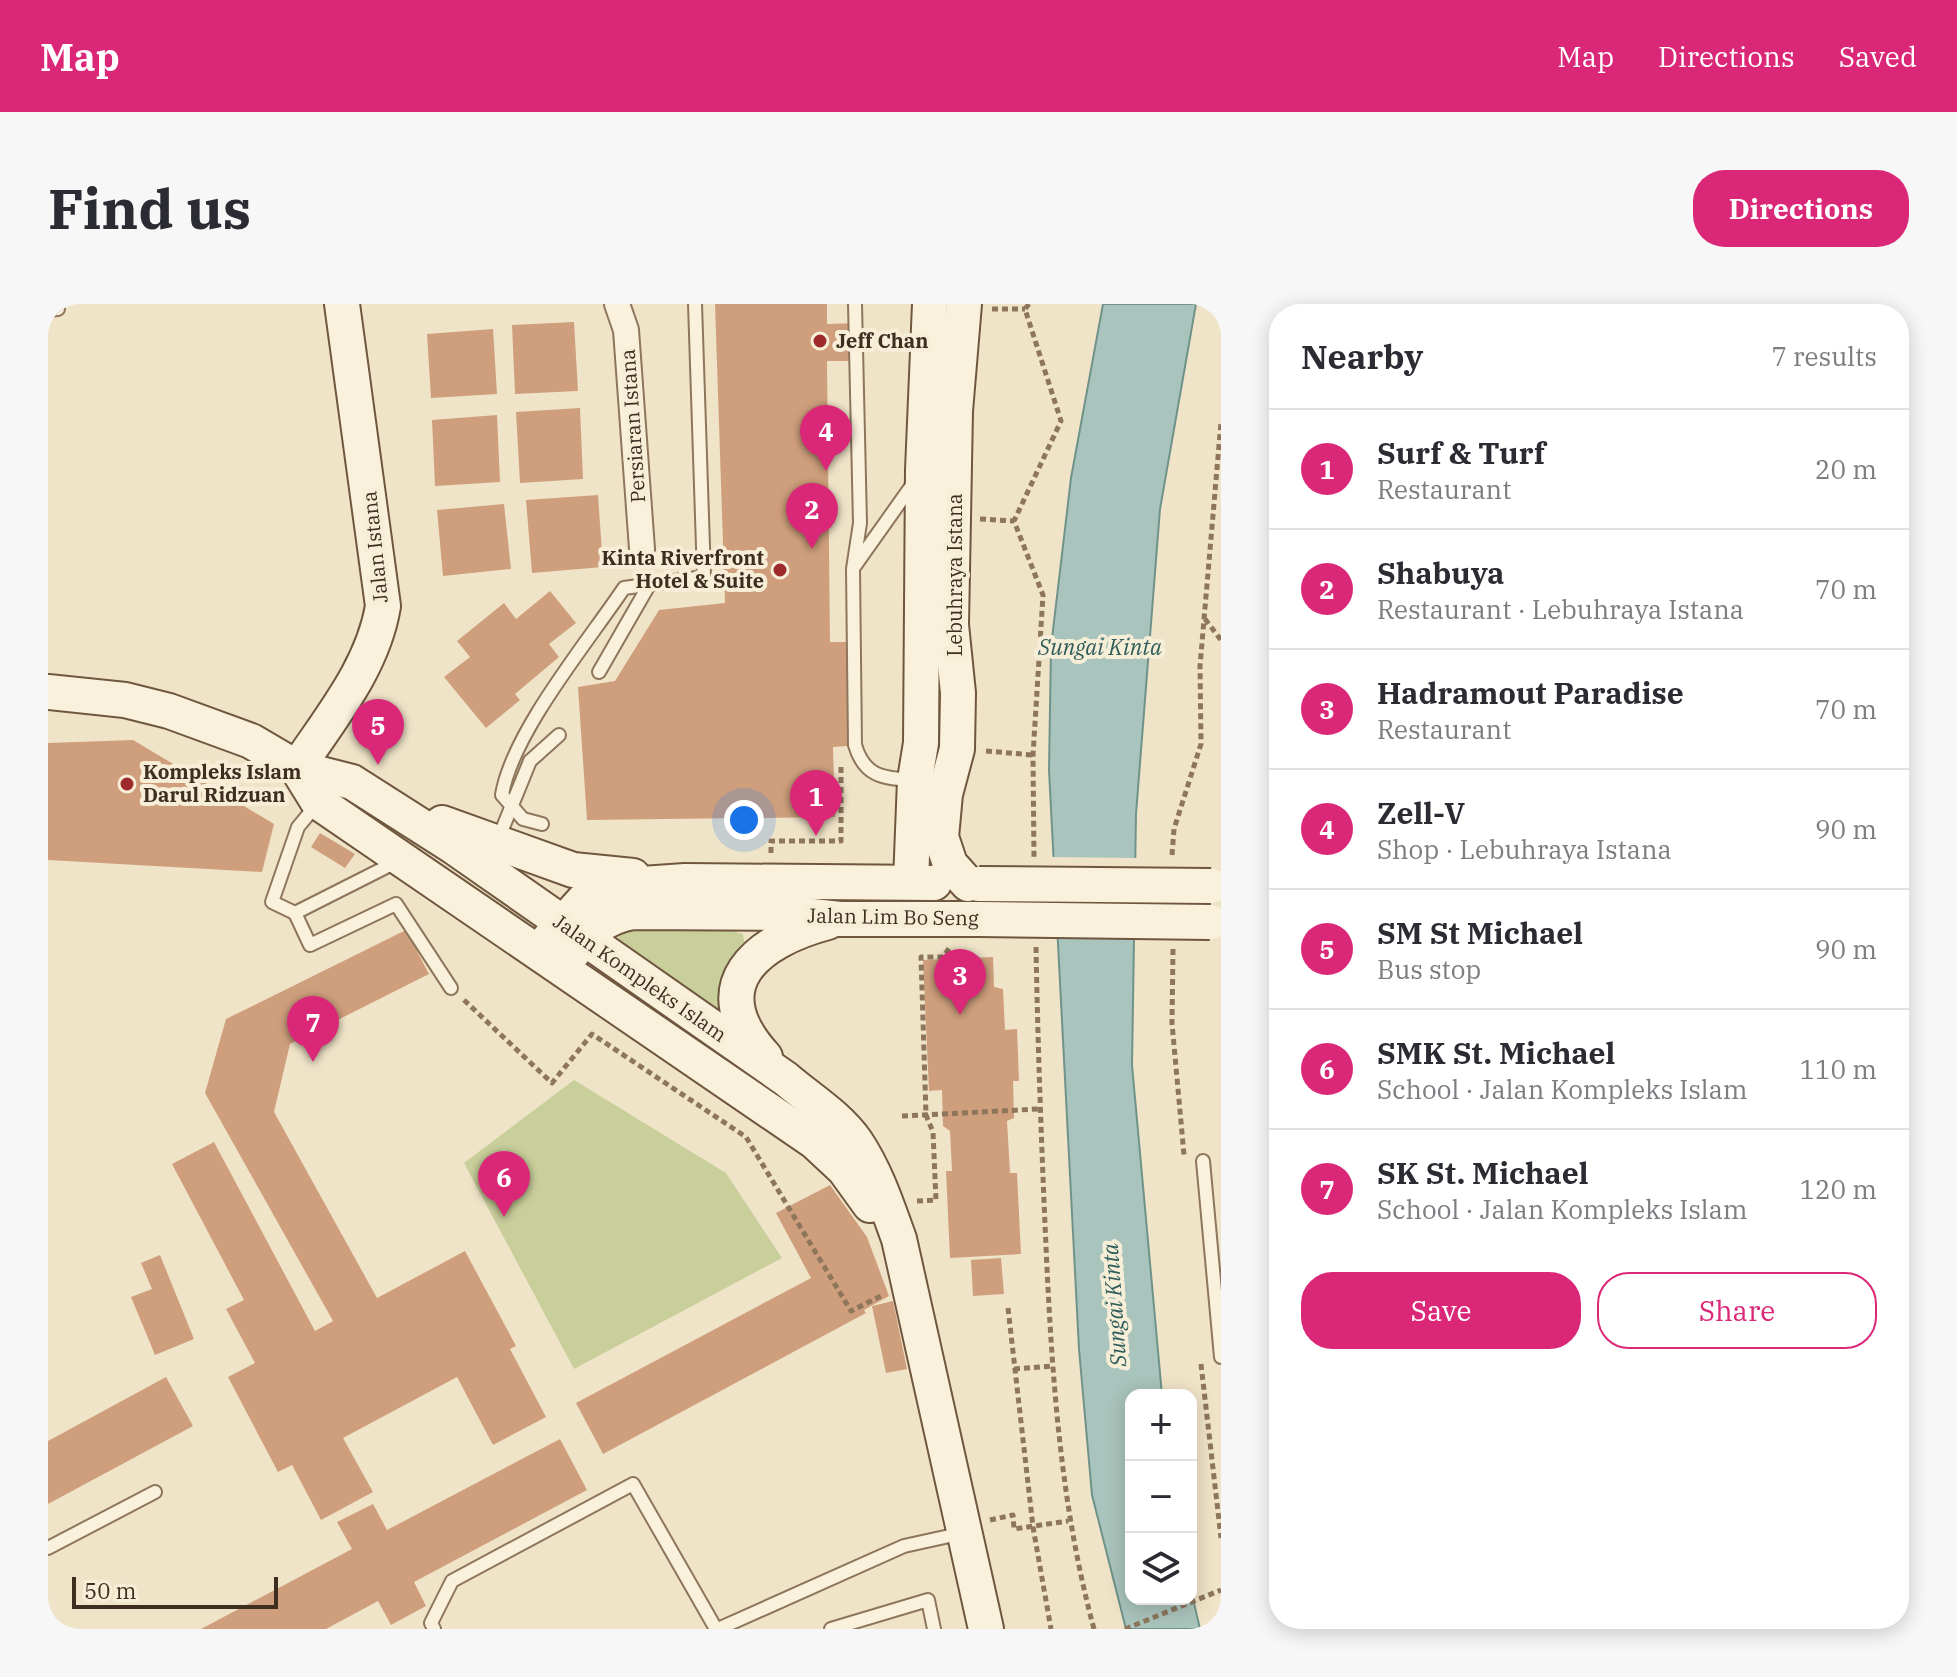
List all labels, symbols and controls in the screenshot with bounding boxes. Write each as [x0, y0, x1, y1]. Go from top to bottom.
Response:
text: Map [40, 32, 120, 81]
text: Map [1557, 38, 1614, 75]
text: Directions [1658, 38, 1795, 75]
text: Saved [1839, 38, 1917, 75]
button: Directions [1693, 170, 1909, 247]
text: Find us [48, 172, 251, 244]
place label: Jeff Chan [836, 327, 928, 354]
marker: Jeff Chan [811, 332, 829, 350]
text: Nearby [1301, 334, 1423, 378]
text: 7 results [1771, 339, 1877, 373]
street label: Persiaran Istana [614, 348, 651, 504]
pin: 4 [800, 405, 852, 471]
text: Surf & Turf [1377, 433, 1545, 472]
text: 1 [1319, 452, 1335, 486]
text: 20 m [1815, 452, 1877, 486]
text: Restaurant [1377, 472, 1511, 506]
pin: 2 [786, 483, 838, 549]
street label: Jalan Istana [355, 490, 394, 604]
street label: Lebuhraya Istana [941, 493, 968, 657]
place label: Kinta Riverfront Hotel & Suite [602, 544, 765, 594]
text: Shabuya [1377, 553, 1504, 592]
marker: Kinta Riverfront Hotel & Suite [771, 561, 789, 579]
text: 2 [1319, 572, 1335, 606]
text: 70 m [1815, 572, 1877, 606]
text: Restaurant · Lebuhraya Istana [1377, 592, 1744, 626]
water label: Sungai Kinta [1037, 632, 1162, 661]
text: Hadramout Paradise [1377, 673, 1684, 712]
text: 3 [1319, 692, 1335, 726]
text: 70 m [1815, 692, 1877, 726]
pin: 5 [352, 699, 404, 765]
text: Restaurant [1377, 712, 1511, 746]
place label: Kompleks Islam Darul Ridzuan [143, 758, 301, 808]
pin: 1 [790, 770, 842, 836]
marker: Kompleks Islam Darul Ridzuan [118, 775, 136, 793]
text: Zell-V [1377, 793, 1465, 832]
your location [724, 800, 764, 840]
text: 4 [1319, 812, 1335, 846]
text: 90 m [1815, 812, 1877, 846]
text: Shop · Lebuhraya Istana [1377, 832, 1672, 866]
street label: Jalan Lim Bo Seng [807, 902, 979, 931]
street label: Jalan Kompleks Islam [548, 907, 732, 1048]
text: SM St Michael [1377, 913, 1583, 952]
text: 5 [1319, 932, 1335, 966]
text: 90 m [1815, 932, 1877, 966]
pin: 3 [934, 949, 986, 1015]
text: Bus stop [1377, 952, 1481, 986]
pin: 7 [287, 996, 339, 1062]
text: SMK St. Michael [1377, 1033, 1615, 1072]
text: 6 [1319, 1052, 1335, 1086]
text: 110 m [1799, 1052, 1877, 1086]
text: School · Jalan Kompleks Islam [1377, 1072, 1748, 1106]
pin: 6 [478, 1151, 530, 1217]
text: SK St. Michael [1377, 1153, 1588, 1192]
text: 7 [1319, 1172, 1335, 1206]
text: 120 m [1799, 1172, 1877, 1206]
text: School · Jalan Kompleks Islam [1377, 1192, 1748, 1226]
water label: Sungai Kinta [1095, 1242, 1132, 1369]
button: Save [1301, 1272, 1581, 1349]
button: Share [1597, 1272, 1877, 1349]
map controls [1125, 1389, 1197, 1605]
button: + [1125, 1389, 1197, 1461]
button: − [1125, 1461, 1197, 1533]
button: layers [1125, 1533, 1197, 1605]
scale bar [72, 1573, 278, 1609]
text: 50 m [84, 1576, 136, 1605]

